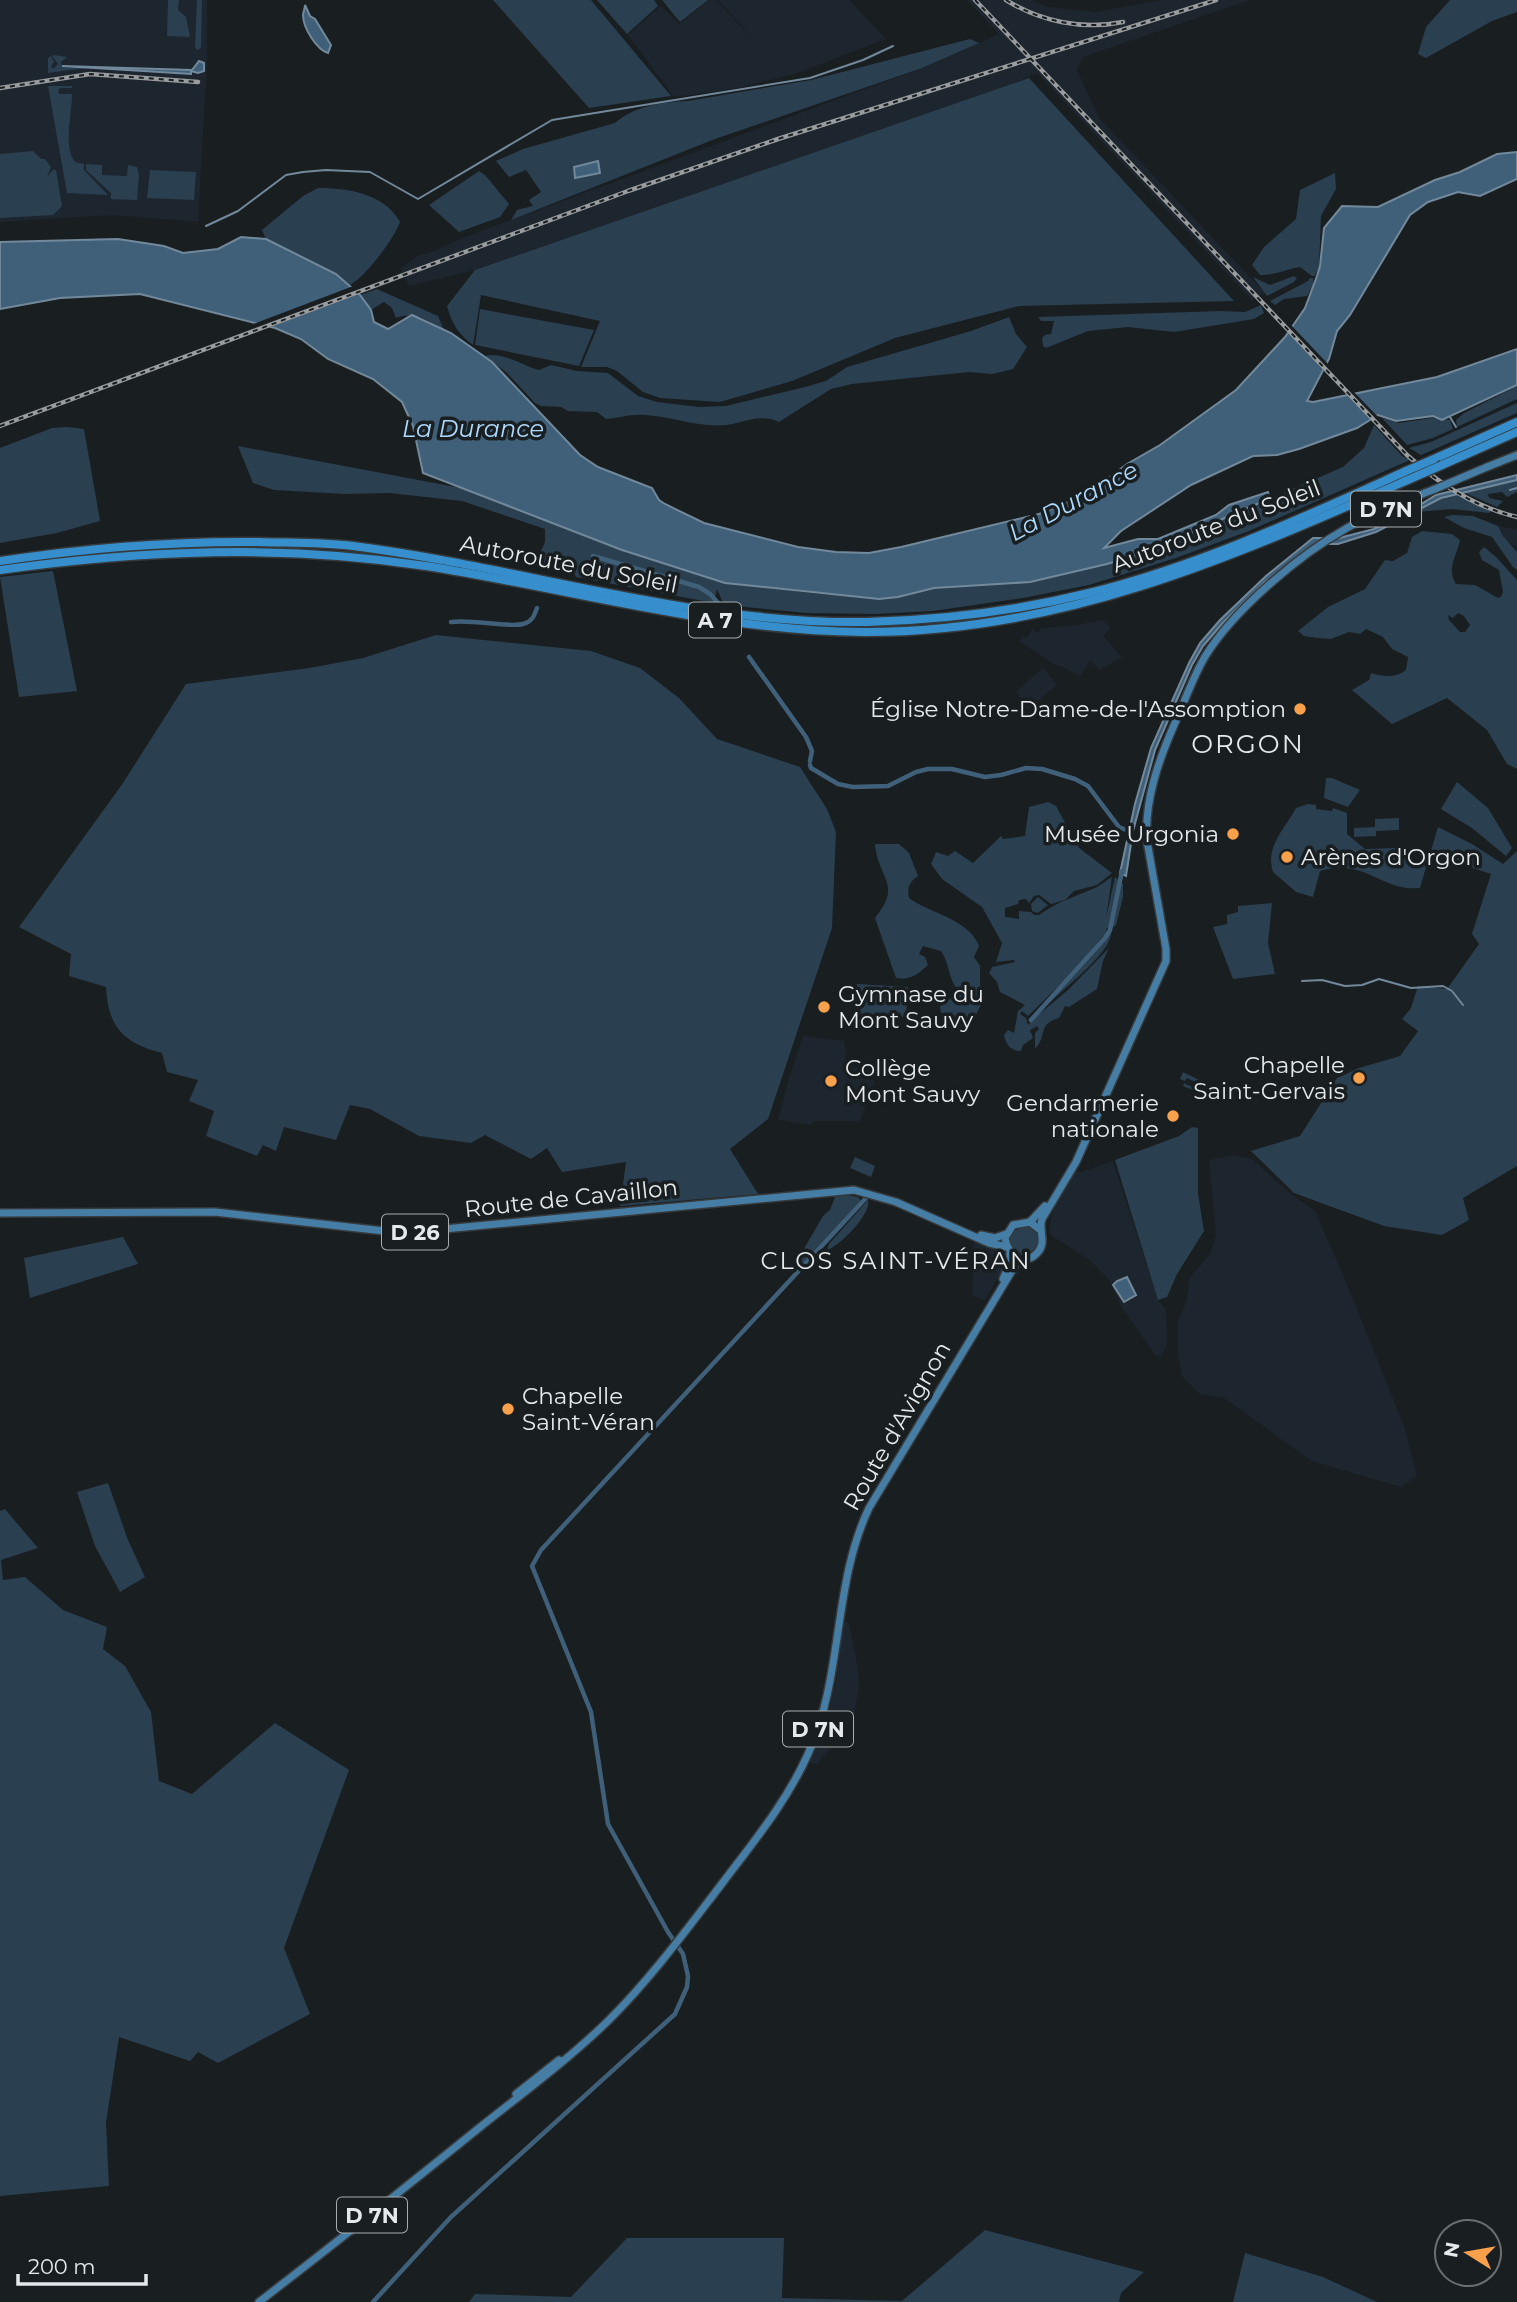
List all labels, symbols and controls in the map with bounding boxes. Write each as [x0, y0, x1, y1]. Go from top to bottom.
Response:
water label: La Durance [402, 414, 544, 443]
water label: La Durance [1003, 455, 1143, 547]
street label: Autoroute du Soleil [1108, 473, 1324, 579]
road number: D 7N [1351, 491, 1421, 526]
street label: Autoroute du Soleil [458, 529, 680, 599]
road number: A 7 [689, 602, 741, 638]
place label: Église Notre-Dame-de-l'Assomption [870, 695, 1286, 723]
marker: Église Notre-Dame-de-l'Assomption [1292, 701, 1308, 717]
district label: ORGON [1191, 728, 1305, 760]
place label: Musée Urgonia [1044, 820, 1219, 848]
marker: Musée Urgonia [1225, 826, 1241, 842]
place label: Arènes d'Orgon [1301, 843, 1481, 871]
marker: Arènes d'Orgon [1279, 849, 1295, 865]
place label: Gymnase du Mont Sauvy [838, 980, 984, 1034]
marker: Gymnase du Mont Sauvy [816, 999, 832, 1015]
place label: Chapelle Saint-Gervais [1193, 1051, 1345, 1105]
place label: Collège Mont Sauvy [845, 1054, 981, 1108]
marker: Chapelle Saint-Gervais [1351, 1070, 1367, 1086]
marker: Collège Mont Sauvy [823, 1073, 839, 1089]
place label: Gendarmerie nationale [1006, 1089, 1159, 1143]
marker: Gendarmerie nationale [1165, 1108, 1181, 1124]
street label: Route de Cavaillon [463, 1173, 679, 1223]
road number: D 26 [382, 1214, 448, 1250]
district label: CLOS SAINT-VÉRAN [761, 1246, 1031, 1275]
street label: Route d'Avignon [837, 1337, 957, 1515]
place label: Chapelle Saint-Véran [522, 1382, 655, 1436]
marker: Chapelle Saint-Véran [500, 1401, 516, 1417]
road number: D 7N [783, 1712, 853, 1746]
road number: D 7N [337, 2198, 407, 2232]
north arrow [1433, 2218, 1503, 2288]
text: N [1439, 2240, 1465, 2260]
scale bar [18, 2242, 145, 2286]
text: 200 m [28, 2254, 95, 2279]

